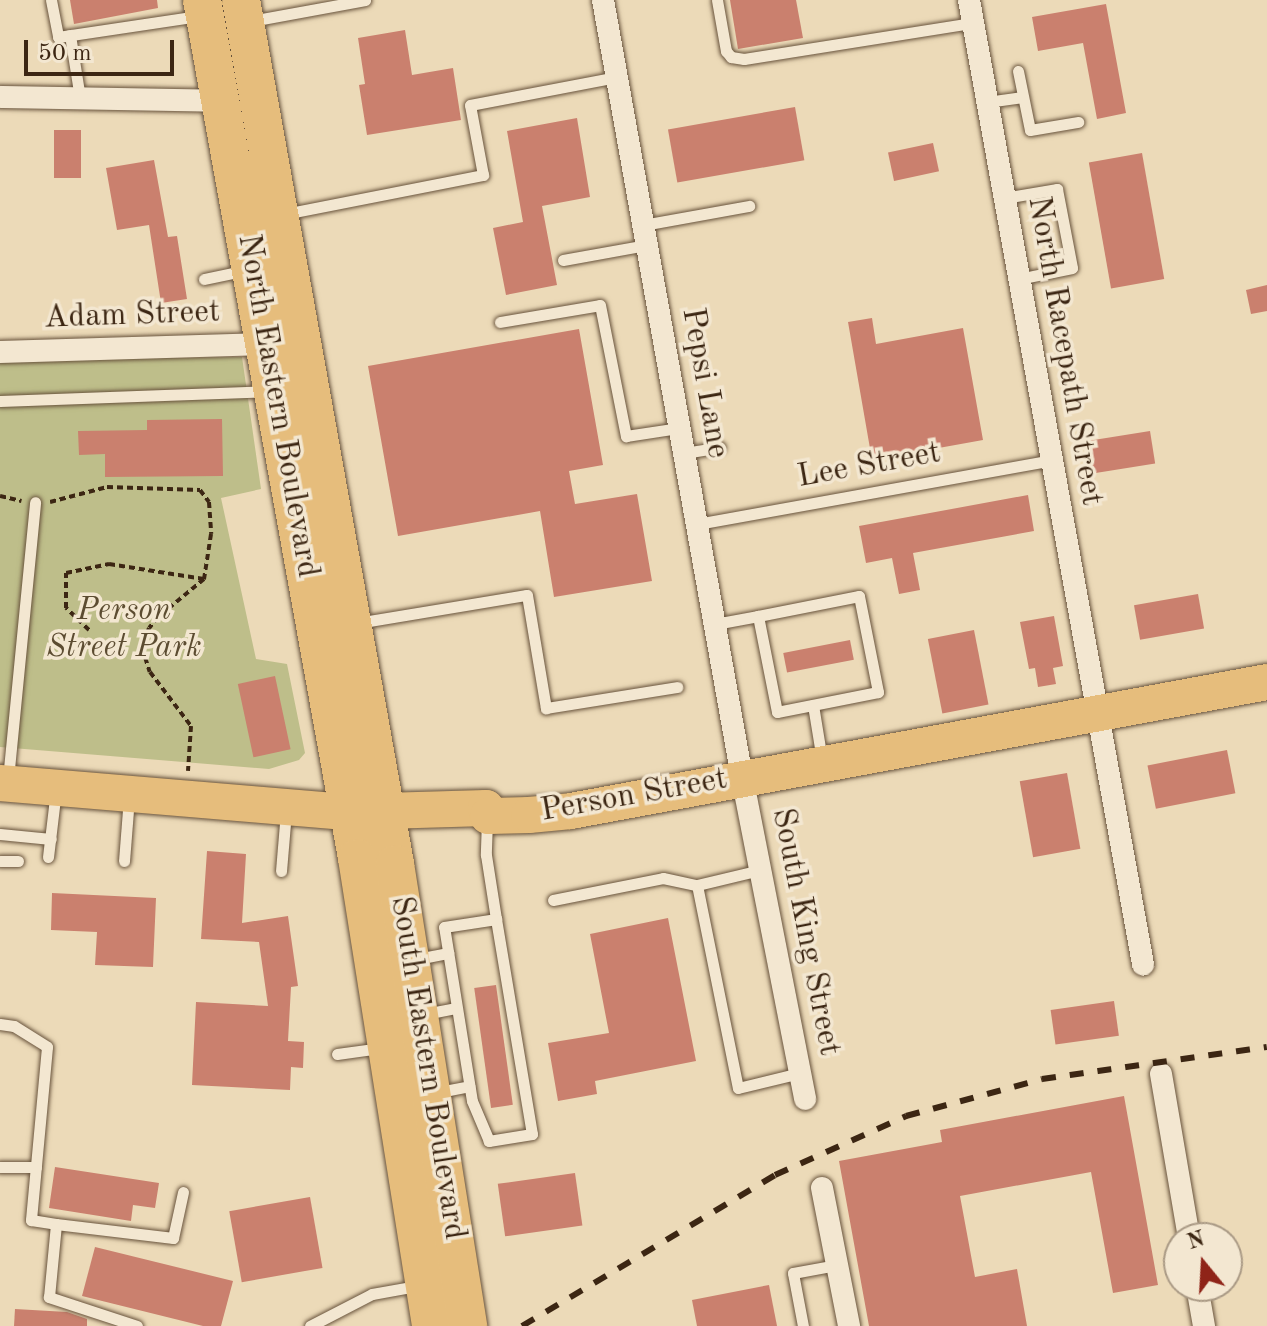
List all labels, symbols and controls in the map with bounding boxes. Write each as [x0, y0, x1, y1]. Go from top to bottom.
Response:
scale bar [28, 24, 178, 74]
text: 50 m [38, 42, 92, 66]
street label: North Racepath Street [1018, 193, 1110, 509]
street label: North Eastern Boulevard [228, 231, 326, 581]
street label: Adam Street [43, 294, 221, 338]
street label: Pepsi Lane [672, 305, 736, 461]
street label: Lee Street [794, 435, 944, 497]
park label: Person Street Park [46, 593, 202, 668]
street label: Person Street [538, 761, 730, 831]
street label: South King Street [762, 805, 848, 1059]
street label: South Eastern Boulevard [381, 893, 473, 1243]
north arrow [1163, 1222, 1243, 1302]
text: N [1185, 1228, 1208, 1254]

